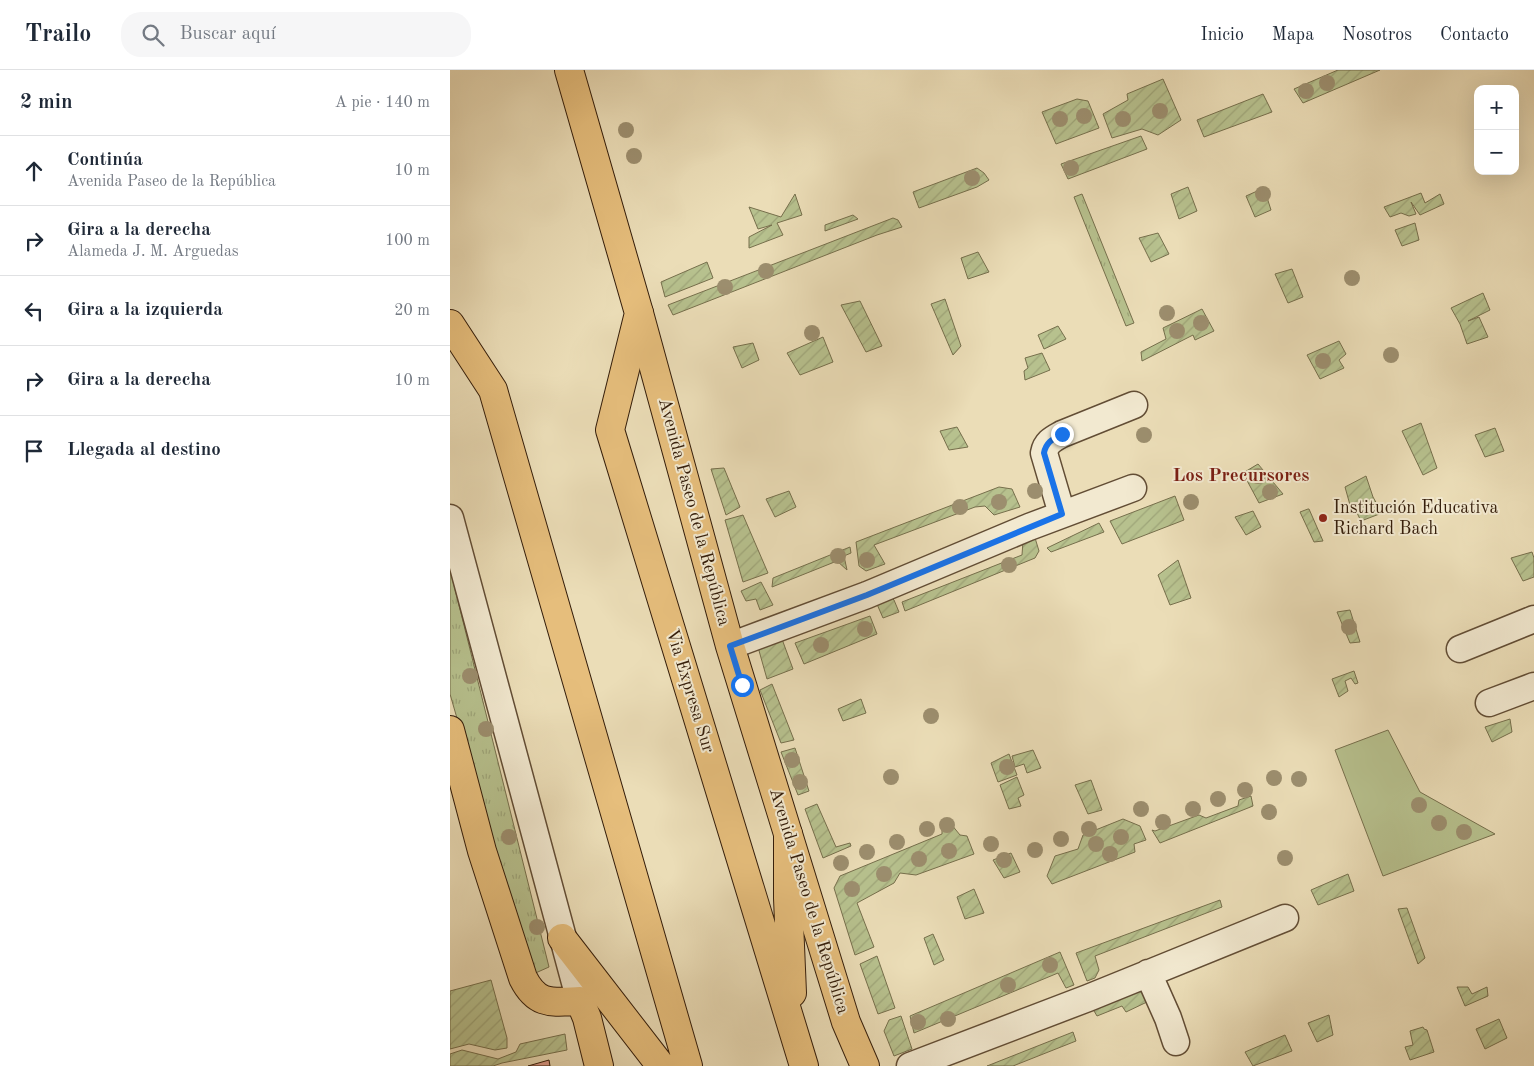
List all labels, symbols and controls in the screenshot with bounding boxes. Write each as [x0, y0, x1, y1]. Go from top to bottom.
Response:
search box [121, 12, 471, 57]
icon: search [139, 21, 167, 49]
text: Trailo [25, 23, 91, 47]
text: Buscar aquí [179, 25, 276, 44]
text: Inicio [1201, 26, 1244, 44]
text: Mapa [1272, 26, 1314, 44]
text: Nosotros [1342, 26, 1412, 44]
text: Contacto [1440, 26, 1509, 44]
map controls [1474, 85, 1519, 175]
button: + [1474, 85, 1519, 130]
text: 2 min [20, 92, 73, 113]
text: A pie · 140 m [335, 95, 430, 111]
button: − [1474, 130, 1519, 175]
text: Continúa [67, 151, 143, 170]
icon: ahead [20, 157, 48, 185]
text: 10 m [394, 163, 430, 179]
text: Avenida Paseo de la República [67, 174, 276, 190]
text: Gira a la derecha [67, 221, 211, 240]
icon: right [20, 227, 48, 255]
text: 100 m [385, 233, 430, 249]
text: Alameda J. M. Arguedas [67, 244, 239, 260]
icon: left [20, 297, 48, 325]
text: Gira a la izquierda [67, 301, 223, 320]
text: 20 m [394, 303, 430, 319]
icon: right [20, 367, 48, 395]
text: Gira a la derecha [67, 371, 211, 390]
text: 10 m [394, 373, 430, 389]
street label: Avenida Paseo de la República [655, 396, 733, 628]
route end [1051, 423, 1074, 446]
icon: arrive [20, 437, 48, 465]
text: Llegada al destino [67, 441, 221, 460]
district label: Los Precursores [1172, 467, 1310, 486]
place label: Institución Educativa Richard Bach [1333, 499, 1498, 538]
marker: Institución Educativa Richard Bach [1317, 512, 1329, 524]
street label: Via Expresa Sur [663, 627, 718, 756]
route start [731, 674, 754, 697]
street label: Avenida Paseo de la República [766, 786, 852, 1016]

